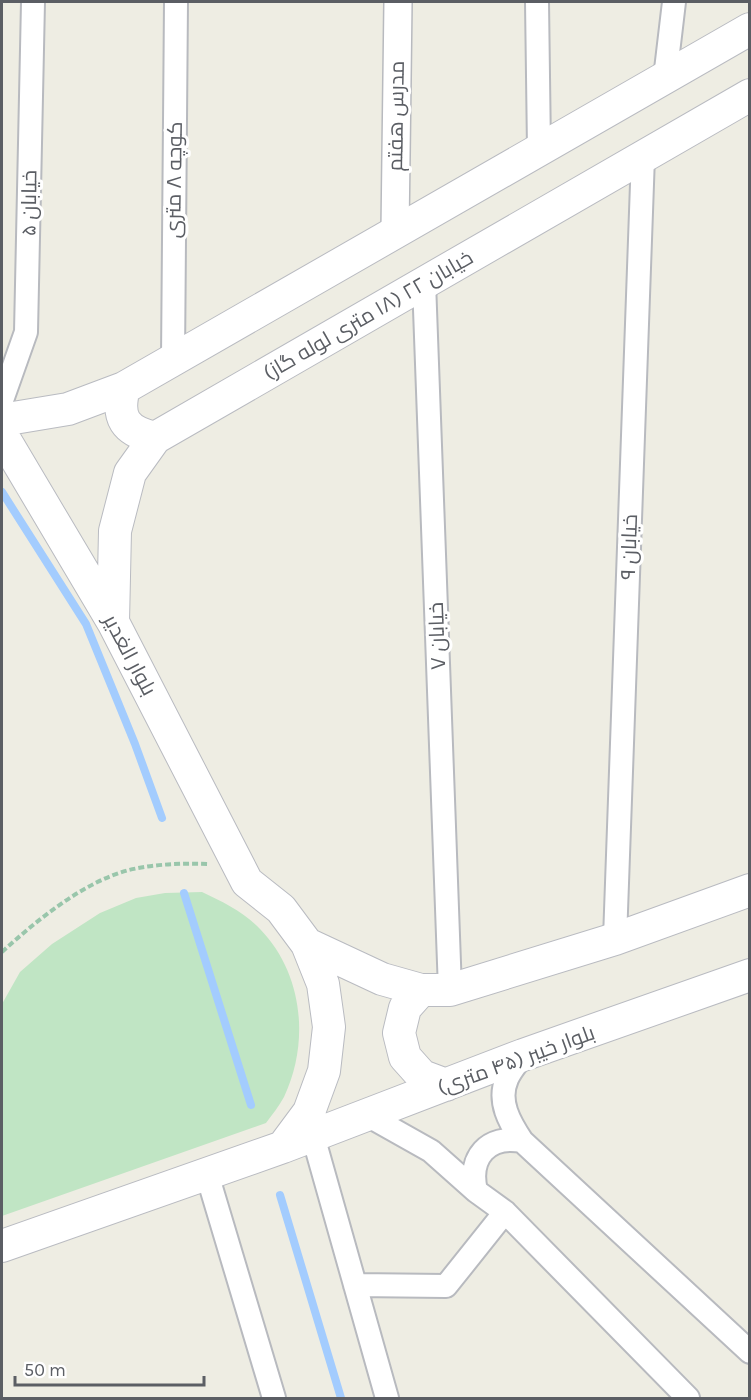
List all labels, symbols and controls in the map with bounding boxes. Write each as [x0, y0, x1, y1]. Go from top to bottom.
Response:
street label: مدرس هفتم [383, 60, 411, 172]
street label: کوچه ۸ متری [161, 121, 189, 239]
street label: خیابان ۵ [16, 170, 43, 236]
street label: خیابان ۲۲ (۱۸ متری لوله گاز) [259, 245, 478, 386]
street label: خیابان ۹ [616, 514, 643, 580]
street label: خیابان ۷ [424, 602, 451, 670]
street label: بلوار الغدیر [98, 610, 161, 700]
street label: بلوار خیبر (۴۵ متری) [434, 1020, 598, 1101]
scale bar [15, 1349, 204, 1387]
text: 50 m [24, 1359, 66, 1381]

